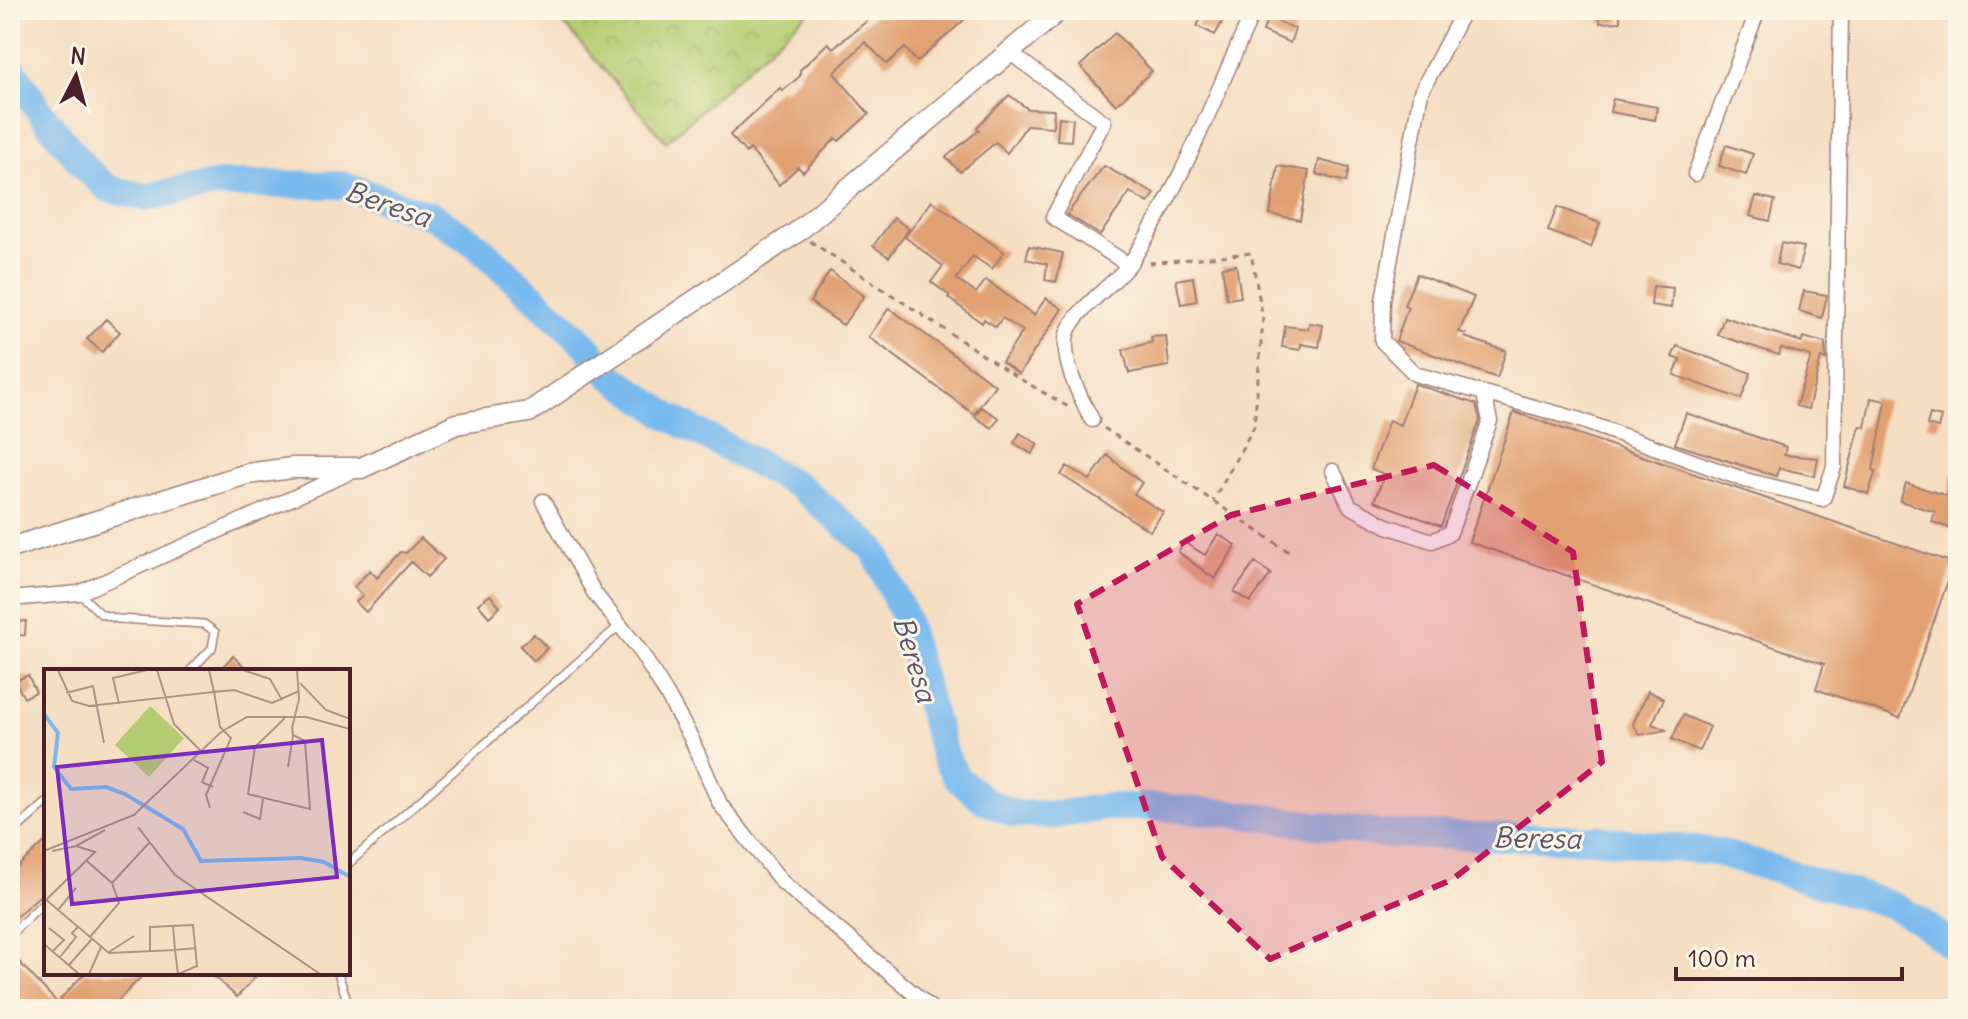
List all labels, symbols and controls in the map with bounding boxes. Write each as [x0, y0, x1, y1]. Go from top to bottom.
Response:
north arrow [36, 36, 116, 116]
text: N [69, 41, 87, 71]
water label: Beresa [341, 173, 437, 236]
water label: Beresa [885, 612, 946, 708]
inset map [44, 669, 350, 975]
water label: Beresa [1493, 819, 1583, 857]
scale bar [1676, 931, 1902, 981]
text: 100 m [1688, 943, 1756, 973]

